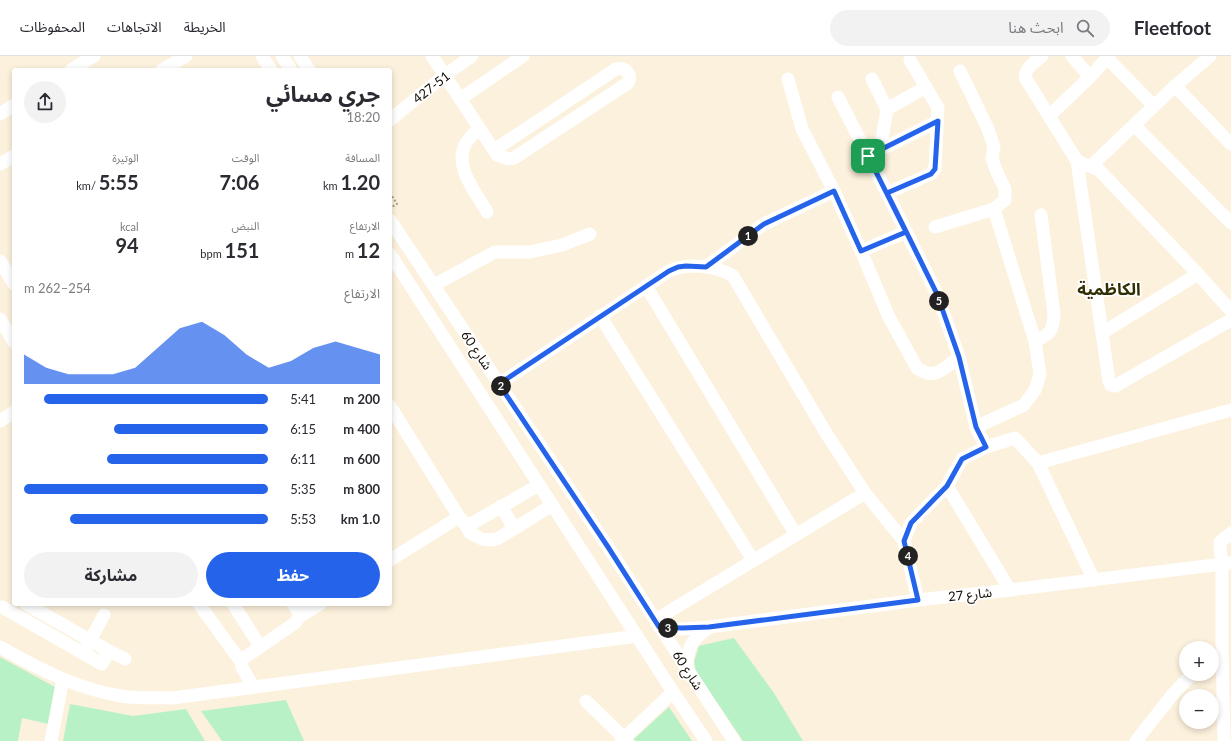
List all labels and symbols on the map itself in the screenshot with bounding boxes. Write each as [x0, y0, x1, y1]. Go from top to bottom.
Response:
street label: 427-51 [409, 68, 453, 106]
pin [851, 139, 885, 173]
pin: 1 [738, 226, 758, 246]
district label: الكاظمية [1077, 278, 1141, 299]
pin: 5 [929, 291, 949, 311]
street label: شارع 60 [456, 327, 496, 374]
pin: 2 [491, 376, 511, 396]
pin: 4 [898, 546, 918, 566]
street label: شارع 27 [947, 584, 993, 607]
pin: 3 [658, 618, 678, 638]
street label: شارع 60 [667, 647, 707, 694]

